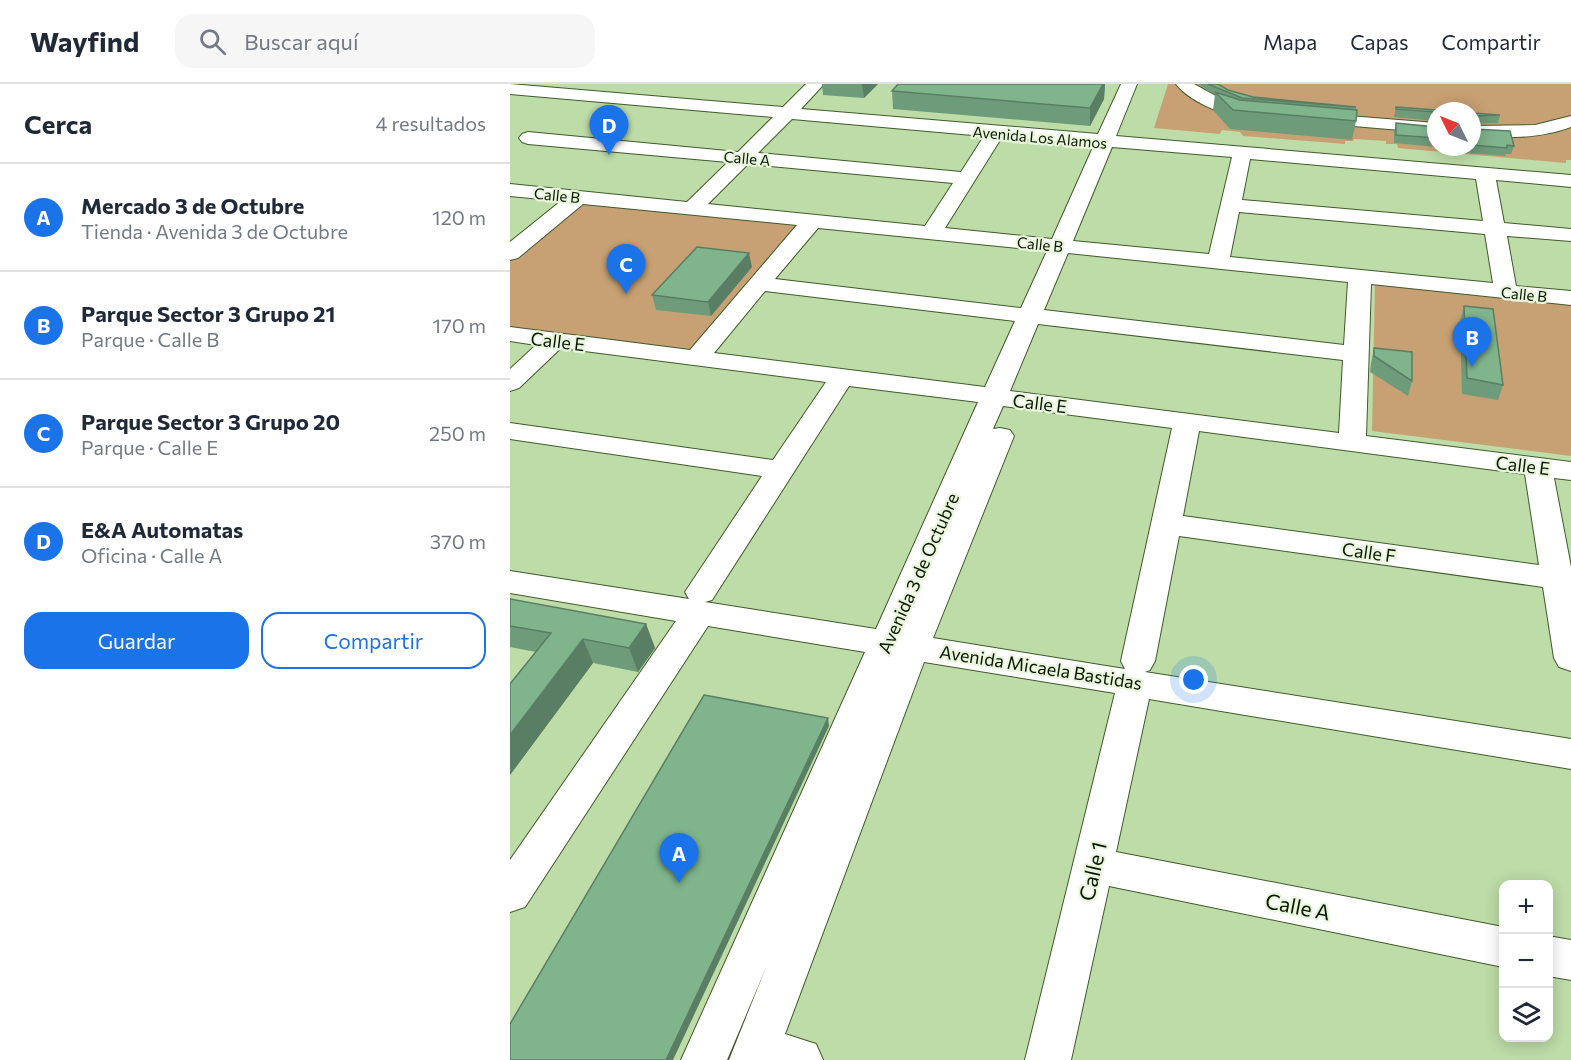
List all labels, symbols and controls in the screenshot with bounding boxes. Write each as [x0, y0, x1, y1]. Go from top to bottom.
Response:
search box [175, 14, 595, 68]
text: Wayfind [30, 24, 139, 58]
icon: search [196, 25, 229, 58]
text: Buscar aquí [244, 28, 359, 55]
text: Mapa [1263, 29, 1317, 54]
text: Capas [1350, 29, 1409, 54]
text: Compartir [1442, 29, 1541, 54]
north arrow [1427, 102, 1481, 156]
pin: D [590, 106, 628, 155]
text: Cerca [24, 108, 92, 139]
text: 4 resultados [376, 111, 486, 135]
street label: Avenida Los Alamos [972, 122, 1108, 152]
street label: Calle A [723, 147, 771, 169]
street label: Calle B [533, 184, 581, 206]
text: Mercado 3 de Octubre [81, 192, 304, 219]
text: A [36, 205, 51, 229]
text: 120 m [432, 205, 486, 229]
text: Tienda · Avenida 3 de Octubre [81, 219, 348, 243]
street label: Calle B [1016, 233, 1064, 255]
pin: C [606, 244, 646, 294]
street label: Calle B [1500, 283, 1548, 305]
text: Parque Sector 3 Grupo 21 [81, 300, 336, 327]
text: B [37, 313, 50, 337]
text: 170 m [433, 313, 486, 337]
pin: B [1452, 318, 1492, 367]
text: Parque · Calle B [81, 327, 219, 351]
street label: Calle E [530, 327, 586, 355]
street label: Calle E [1012, 389, 1068, 417]
text: Parque Sector 3 Grupo 20 [81, 408, 340, 435]
text: C [37, 421, 50, 445]
text: 250 m [429, 421, 486, 445]
text: Parque · Calle E [81, 435, 218, 459]
street label: Calle E [1495, 451, 1551, 479]
street label: Avenida 3 de Octubre [873, 489, 963, 657]
text: E&A Automatas [81, 516, 243, 543]
text: D [36, 529, 51, 553]
text: 370 m [430, 529, 486, 553]
street label: Calle F [1341, 537, 1397, 567]
text: Oficina · Calle A [81, 543, 222, 567]
button: Guardar [24, 612, 249, 669]
button: Compartir [261, 612, 486, 669]
street label: Avenida Micaela Bastidas [938, 640, 1144, 694]
your location [1179, 665, 1208, 694]
pin: A [660, 834, 698, 883]
street label: Calle 1 [1073, 839, 1111, 903]
map controls [1499, 880, 1553, 1042]
button: + [1499, 880, 1553, 934]
street label: Calle A [1263, 887, 1333, 925]
button: − [1499, 934, 1553, 988]
button: layers [1499, 988, 1553, 1042]

